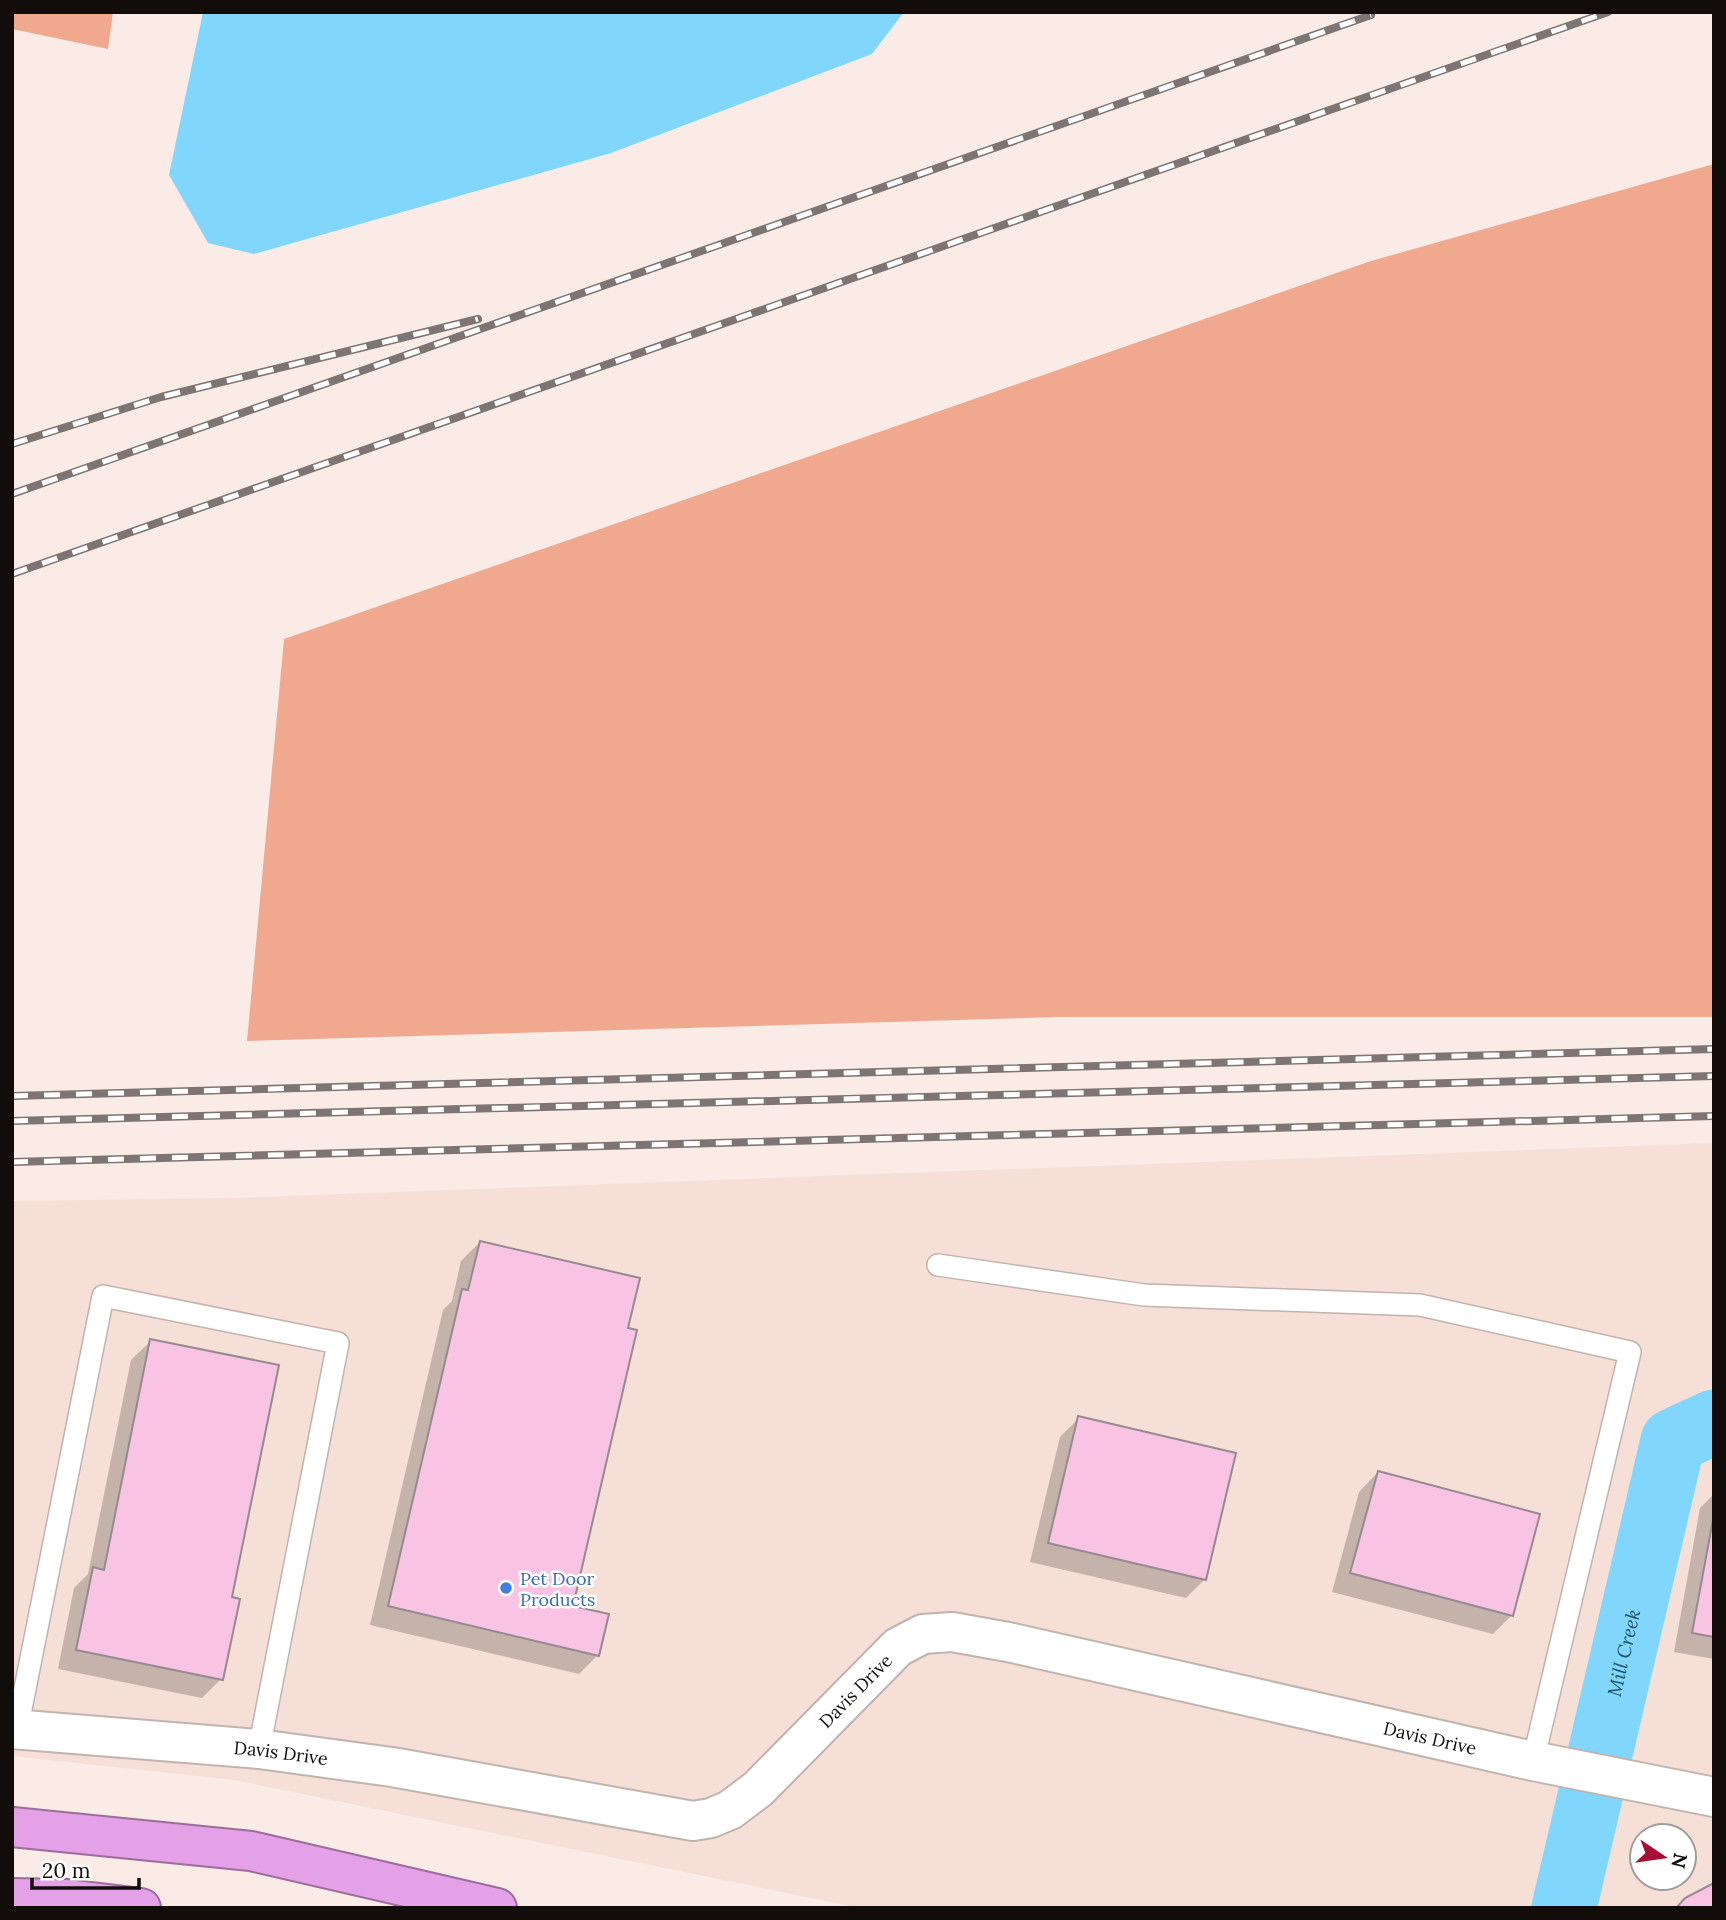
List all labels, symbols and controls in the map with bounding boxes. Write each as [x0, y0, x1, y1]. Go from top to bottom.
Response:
place label: Pet Door Products [520, 1567, 595, 1611]
marker: Pet Door Products [498, 1580, 514, 1596]
water label: Mill Creek [1602, 1607, 1645, 1699]
street label: Davis Drive [814, 1649, 897, 1732]
street label: Davis Drive [1381, 1716, 1479, 1759]
street label: Davis Drive [233, 1736, 330, 1770]
north arrow [1628, 1822, 1698, 1892]
scale bar [32, 1846, 138, 1890]
text: N [1666, 1851, 1693, 1871]
text: 20 m [42, 1857, 91, 1884]

